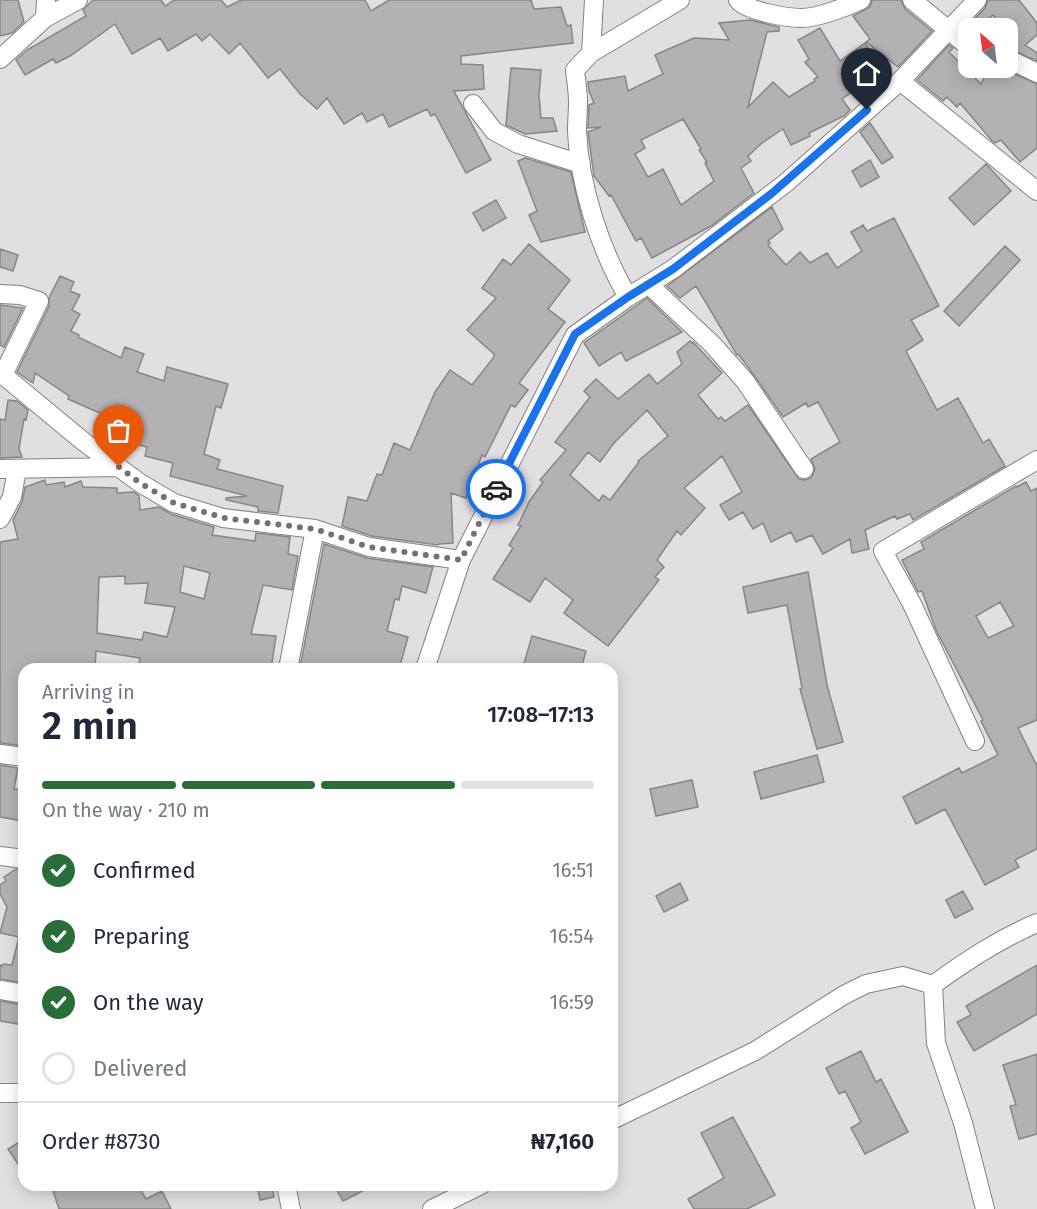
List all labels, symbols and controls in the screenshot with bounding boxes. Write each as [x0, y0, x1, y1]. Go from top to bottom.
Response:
north arrow [958, 18, 1018, 78]
map controls [958, 18, 1018, 78]
pin [841, 48, 892, 110]
icon: home [850, 57, 883, 90]
pin [93, 405, 144, 467]
icon: bag [102, 414, 135, 447]
courier [466, 459, 526, 519]
icon: car [480, 473, 513, 506]
text: Arriving in [42, 680, 135, 704]
text: 17:08–17:13 [487, 701, 594, 728]
text: 2 min [42, 703, 138, 749]
text: On the way · 210 m [42, 798, 210, 822]
icon: check [42, 854, 75, 887]
text: Confirmed [93, 857, 196, 884]
text: 16:51 [552, 858, 594, 882]
icon: check [42, 920, 75, 953]
text: Preparing [93, 923, 189, 950]
text: 16:54 [549, 924, 594, 948]
icon: check [42, 986, 75, 1019]
text: On the way [93, 989, 204, 1016]
text: 16:59 [550, 990, 594, 1014]
text: Delivered [93, 1055, 188, 1082]
text: Order #8730 [42, 1128, 161, 1155]
text: ₦7,160 [531, 1128, 594, 1155]

